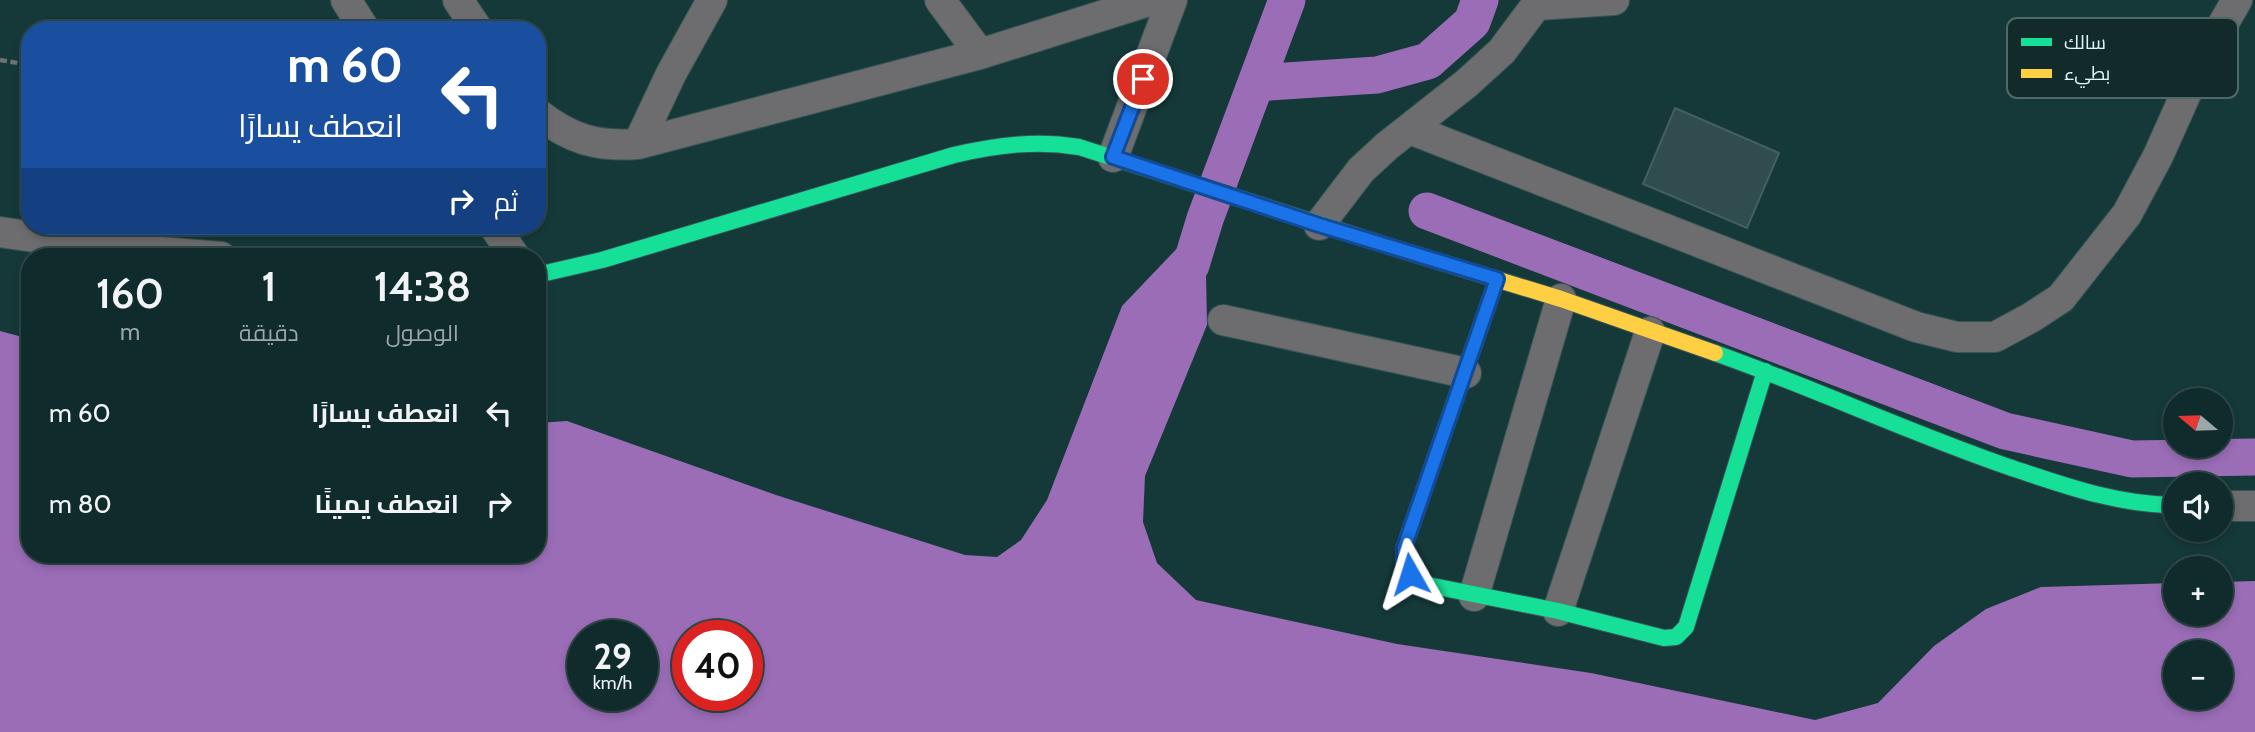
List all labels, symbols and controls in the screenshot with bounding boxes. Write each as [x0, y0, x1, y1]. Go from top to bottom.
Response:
legend [2007, 18, 2238, 98]
text: سالك [2064, 31, 2106, 54]
text: 60 m [287, 35, 403, 94]
icon: left [427, 49, 518, 140]
pin [1113, 49, 1173, 109]
icon: arrive [1124, 60, 1162, 98]
text: بطيء [2064, 62, 2110, 88]
text: انعطف يسارًا [238, 106, 403, 145]
icon: right [442, 182, 480, 220]
text: ثم [494, 186, 518, 218]
text: 1 [261, 260, 276, 312]
text: 14:38 [374, 260, 471, 312]
text: 160 [96, 267, 164, 319]
text: m [120, 318, 140, 346]
text: دقيقة [239, 319, 299, 347]
text: الوصول [386, 319, 459, 347]
north arrow [2163, 388, 2233, 458]
map controls [2163, 388, 2233, 710]
icon: left [480, 394, 518, 432]
text: 60 m [49, 397, 111, 429]
text: انعطف يسارًا [311, 397, 459, 429]
button: sound [2163, 472, 2233, 542]
icon: right [480, 485, 518, 523]
text: 80 m [49, 488, 112, 520]
text: انعطف يمينًا [315, 488, 459, 520]
position arrow [1373, 537, 1447, 611]
button: + [2163, 556, 2233, 626]
speed limit sign: 40 [672, 620, 763, 711]
text: 29 [593, 635, 632, 678]
button: − [2163, 640, 2233, 710]
text: km/h [593, 672, 632, 694]

